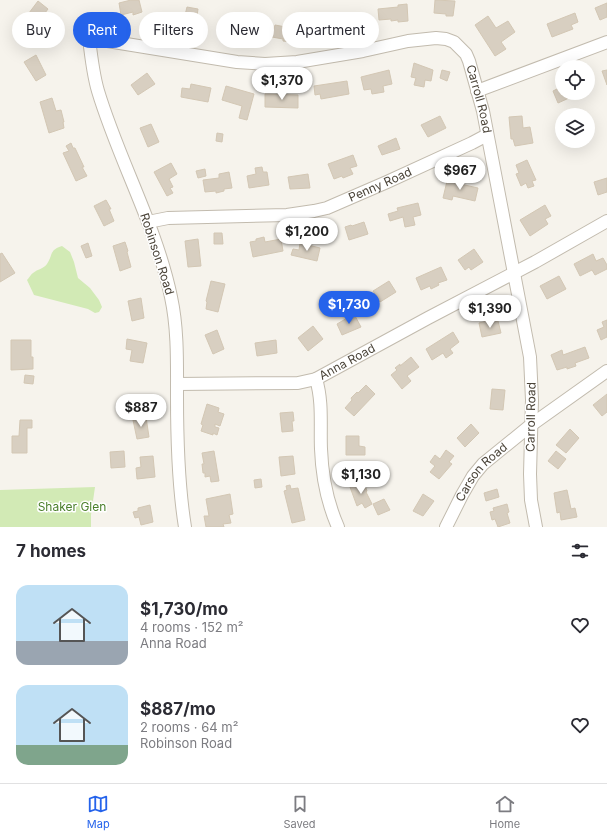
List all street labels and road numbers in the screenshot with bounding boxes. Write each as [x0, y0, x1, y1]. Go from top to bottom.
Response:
street label: Carroll Road [463, 63, 495, 134]
street label: Penny Road [346, 164, 414, 205]
street label: Robinson Road [137, 211, 178, 297]
street label: Anna Road [316, 340, 378, 383]
street label: Carroll Road [522, 382, 539, 452]
street label: Carson Road [452, 439, 510, 504]

